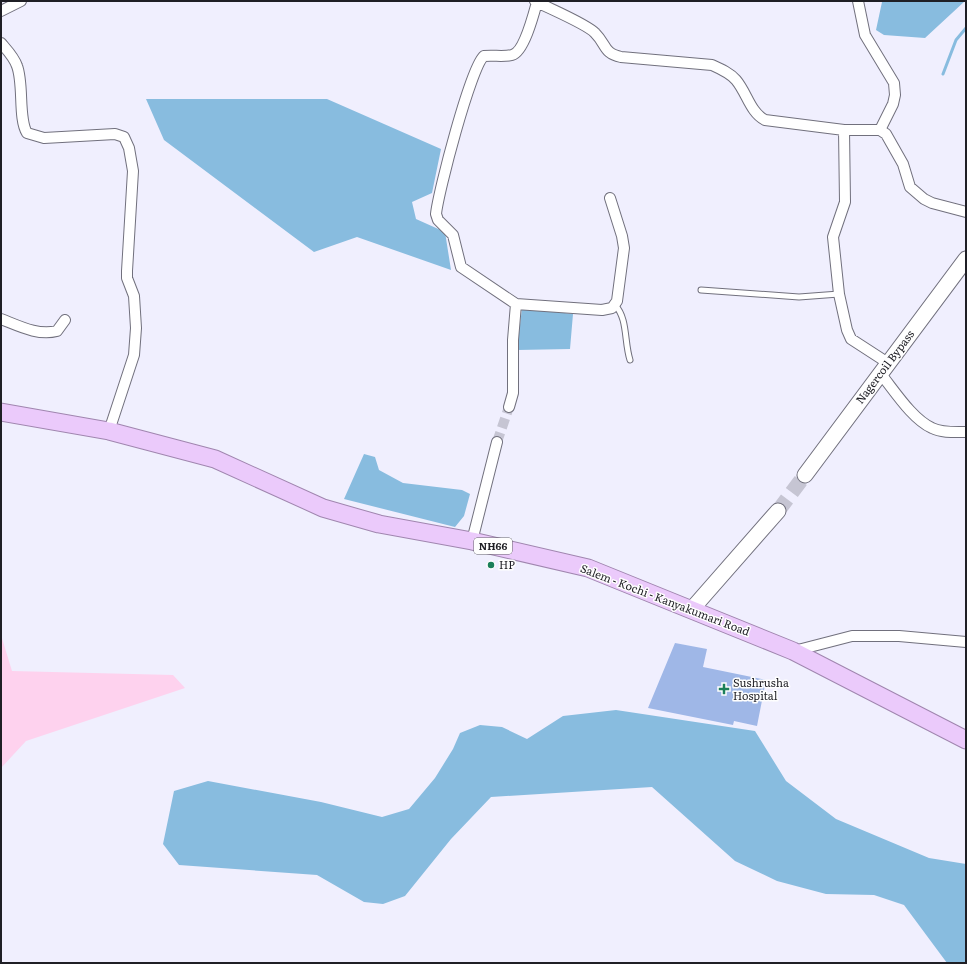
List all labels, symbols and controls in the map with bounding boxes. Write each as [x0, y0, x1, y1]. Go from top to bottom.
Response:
street label: Nagercoil Bypass [851, 326, 917, 407]
road number: NH66 [474, 538, 512, 554]
place label: HP [499, 556, 515, 572]
street label: Salem - Kochi - Kanyakumari Road [578, 559, 753, 639]
marker: HP [486, 560, 496, 570]
place label: Sushrusha Hospital [733, 674, 789, 703]
marker: Sushrusha Hospital [718, 683, 730, 695]

